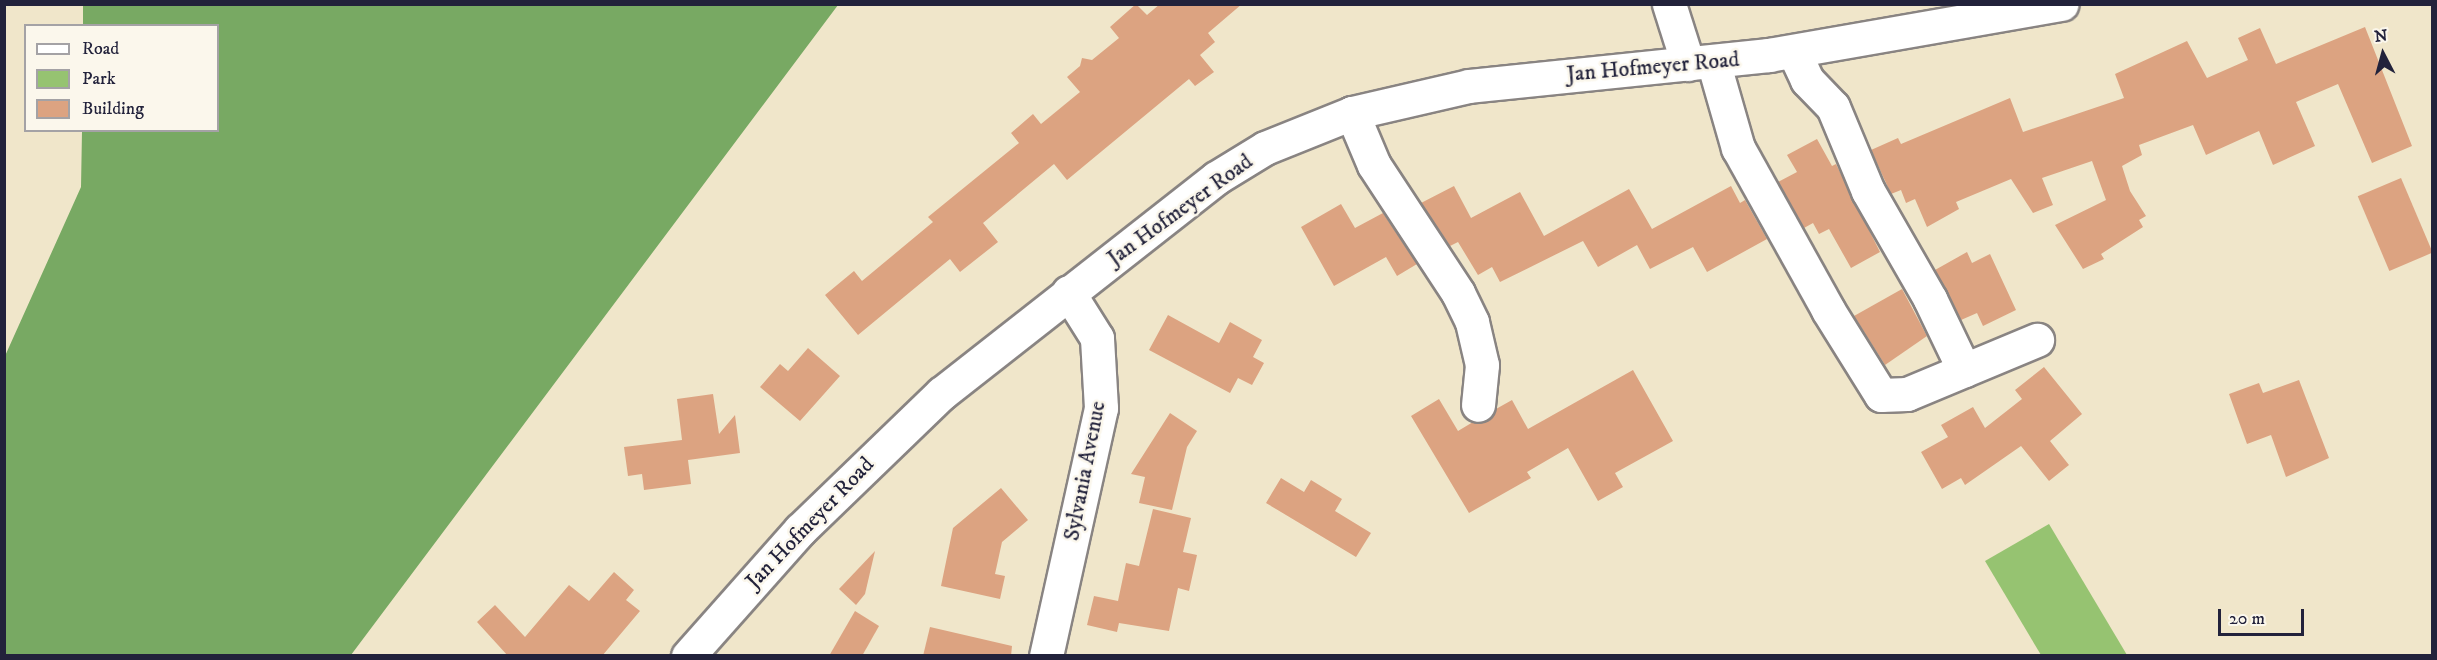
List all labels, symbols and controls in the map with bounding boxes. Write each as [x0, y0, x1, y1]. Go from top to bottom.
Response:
legend [24, 24, 219, 132]
north arrow [2353, 24, 2413, 84]
text: N [2374, 25, 2389, 47]
text: Road [82, 38, 119, 60]
street label: Jan Hofmeyer Road [1566, 46, 1740, 88]
text: Park [82, 68, 116, 90]
text: Building [82, 98, 144, 120]
street label: Jan Hofmeyer Road [1102, 148, 1258, 272]
street label: Sylvania Avenue [1059, 399, 1111, 543]
street label: Jan Hofmeyer Road [740, 452, 880, 594]
scale bar [2221, 597, 2306, 635]
text: 20 m [2229, 608, 2265, 630]

